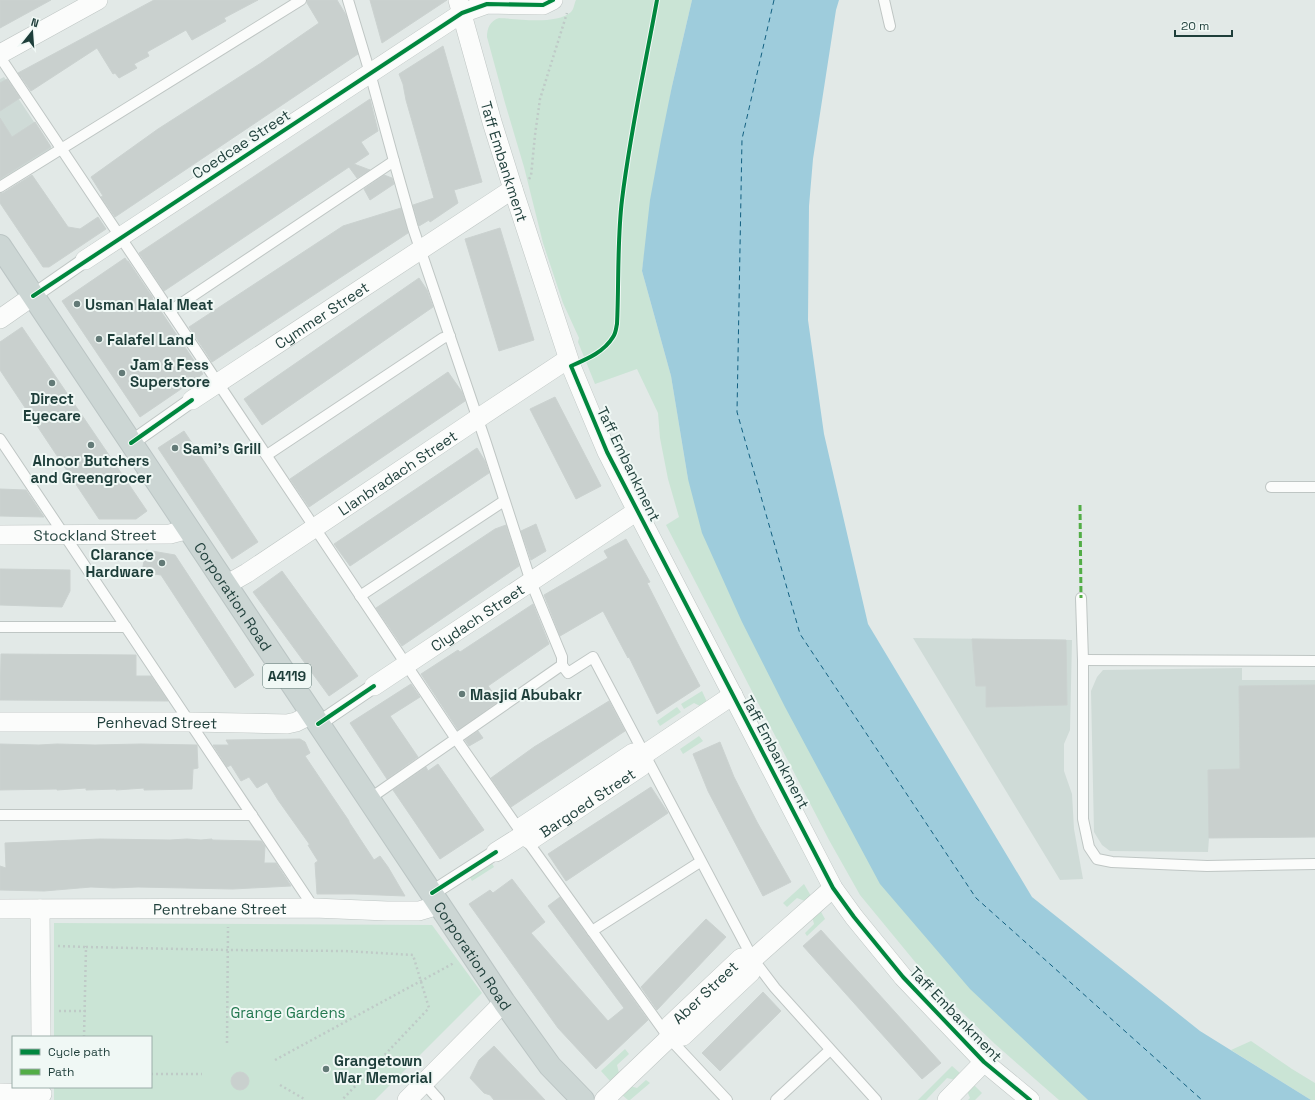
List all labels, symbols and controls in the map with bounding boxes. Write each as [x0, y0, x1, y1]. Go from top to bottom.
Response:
north arrow [12, 12, 52, 52]
scale bar [1175, 12, 1232, 38]
text: N [29, 15, 40, 30]
text: 20 m [1181, 18, 1209, 34]
street label: Taff Embankment [477, 99, 533, 224]
street label: Coedcae Street [188, 105, 294, 183]
street label: Cymmer Street [271, 277, 372, 353]
place label: Usman Halal Meat [85, 295, 213, 314]
marker: Usman Halal Meat [72, 299, 82, 309]
place label: Falafel Land [107, 330, 194, 349]
marker: Falafel Land [94, 334, 104, 344]
place label: Jam & Fess Superstore [130, 355, 210, 391]
marker: Jam & Fess Superstore [117, 368, 127, 378]
marker: Direct Eyecare [47, 378, 57, 388]
place label: Direct Eyecare [23, 389, 81, 425]
street label: Taff Embankment [593, 403, 665, 525]
street label: Llanbradach Street [334, 426, 460, 519]
place label: Sami's Grill [183, 439, 261, 458]
marker: Alnoor Butchers and Greengrocer [86, 440, 96, 450]
marker: Sami's Grill [170, 443, 180, 453]
place label: Alnoor Butchers and Greengrocer [30, 451, 152, 487]
street label: Stockland Street [33, 525, 157, 544]
street label: Corporation Road [190, 538, 277, 654]
place label: Clarance Hardware [85, 545, 154, 581]
marker: Clarance Hardware [157, 558, 167, 568]
street label: Clydach Street [427, 579, 528, 655]
road number: A4119 [263, 664, 311, 688]
place label: Masjid Abubakr [470, 685, 582, 704]
marker: Masjid Abubakr [457, 689, 467, 699]
street label: Taff Embankment [738, 692, 814, 812]
street label: Penhevad Street [97, 712, 217, 732]
street label: Bargoed Street [536, 764, 639, 841]
street label: Corporation Road [430, 898, 516, 1014]
street label: Pentrebane Street [153, 899, 287, 918]
street label: Aber Street [668, 956, 742, 1028]
street label: Taff Embankment [906, 962, 1006, 1066]
park label: Grange Gardens [230, 1003, 346, 1022]
legend [12, 1036, 152, 1088]
text: Cycle path [48, 1044, 110, 1060]
place label: Grangetown War Memorial [334, 1051, 432, 1087]
text: Path [48, 1064, 74, 1080]
marker: Grangetown War Memorial [321, 1064, 331, 1074]

